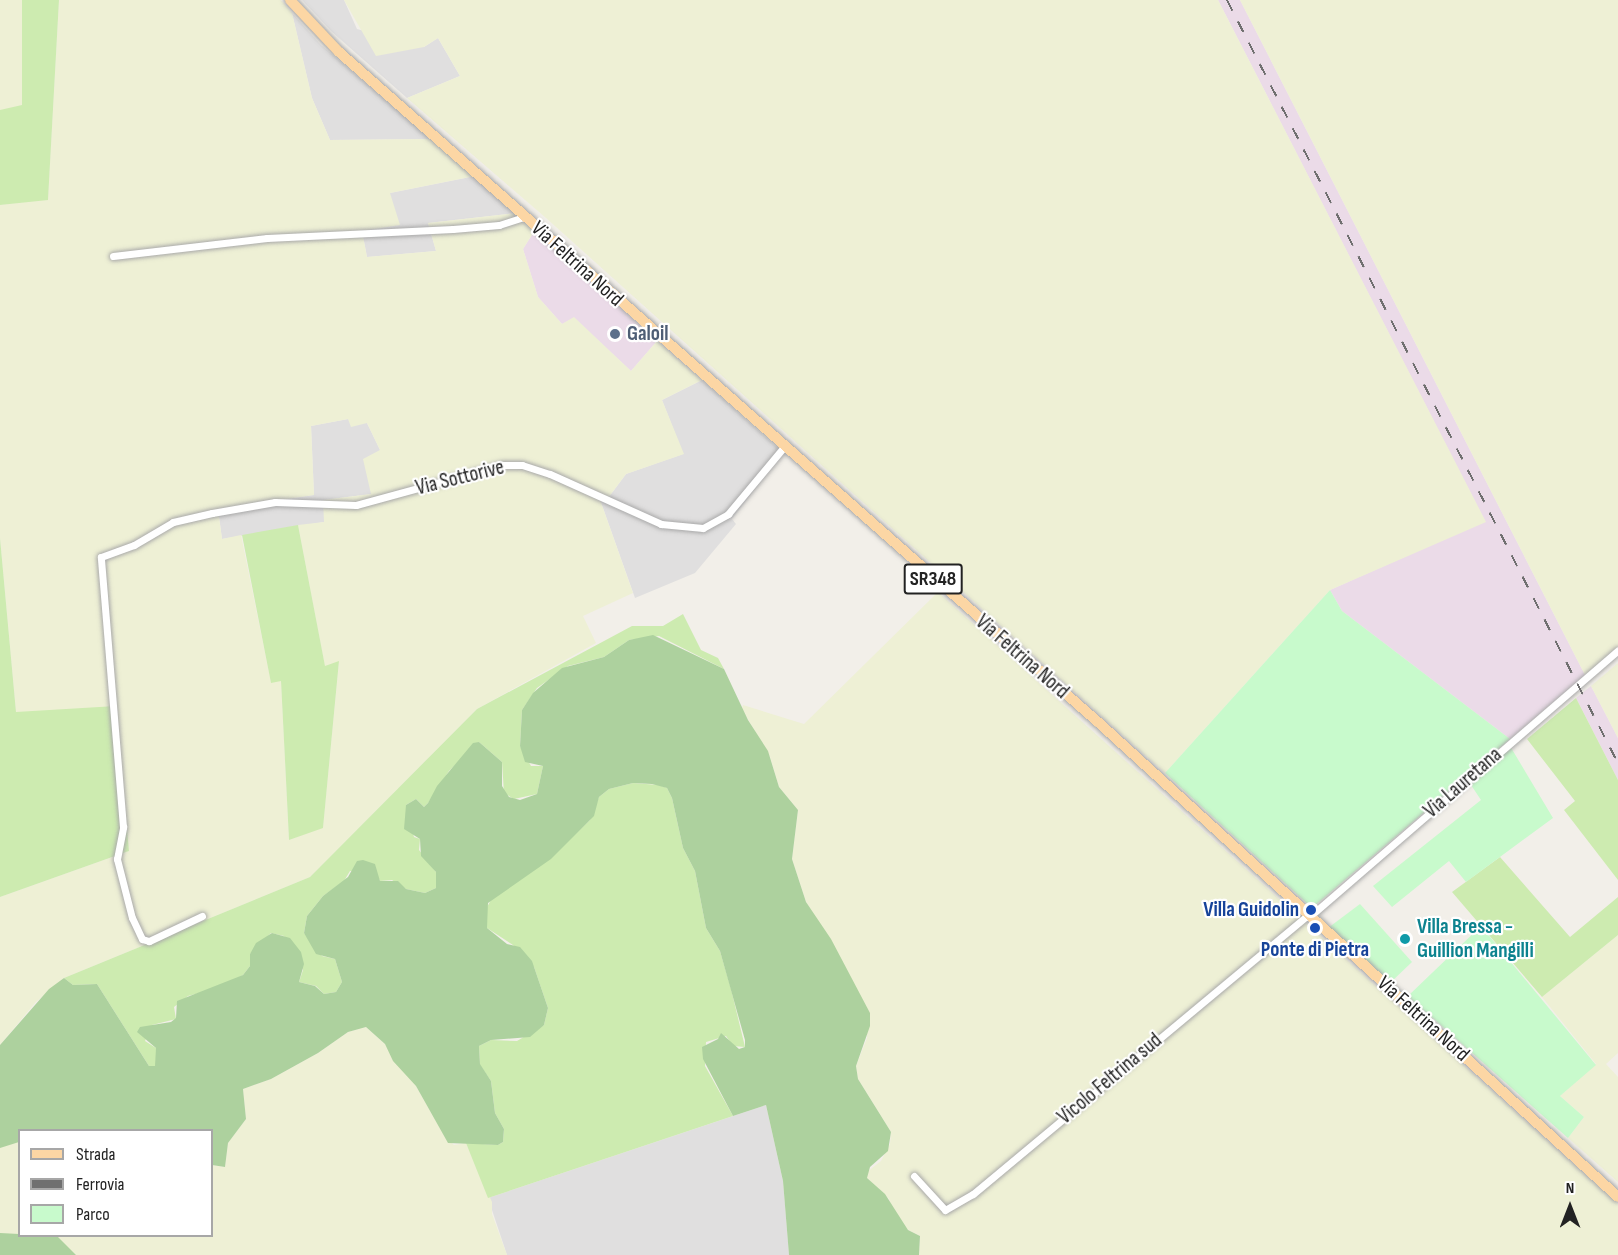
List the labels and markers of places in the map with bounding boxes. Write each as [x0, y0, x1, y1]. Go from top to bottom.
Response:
place label: Galoil [627, 321, 668, 347]
marker: Galoil [608, 327, 622, 341]
place label: Villa Guidolin [1203, 897, 1299, 923]
marker: Villa Guidolin [1304, 903, 1318, 917]
place label: Villa Bressa - Guillion Mangilli [1417, 914, 1534, 964]
marker: Ponte di Pietra [1308, 921, 1322, 935]
marker: Villa Bressa - Guillion Mangilli [1398, 932, 1412, 946]
place label: Ponte di Pietra [1261, 937, 1369, 963]

